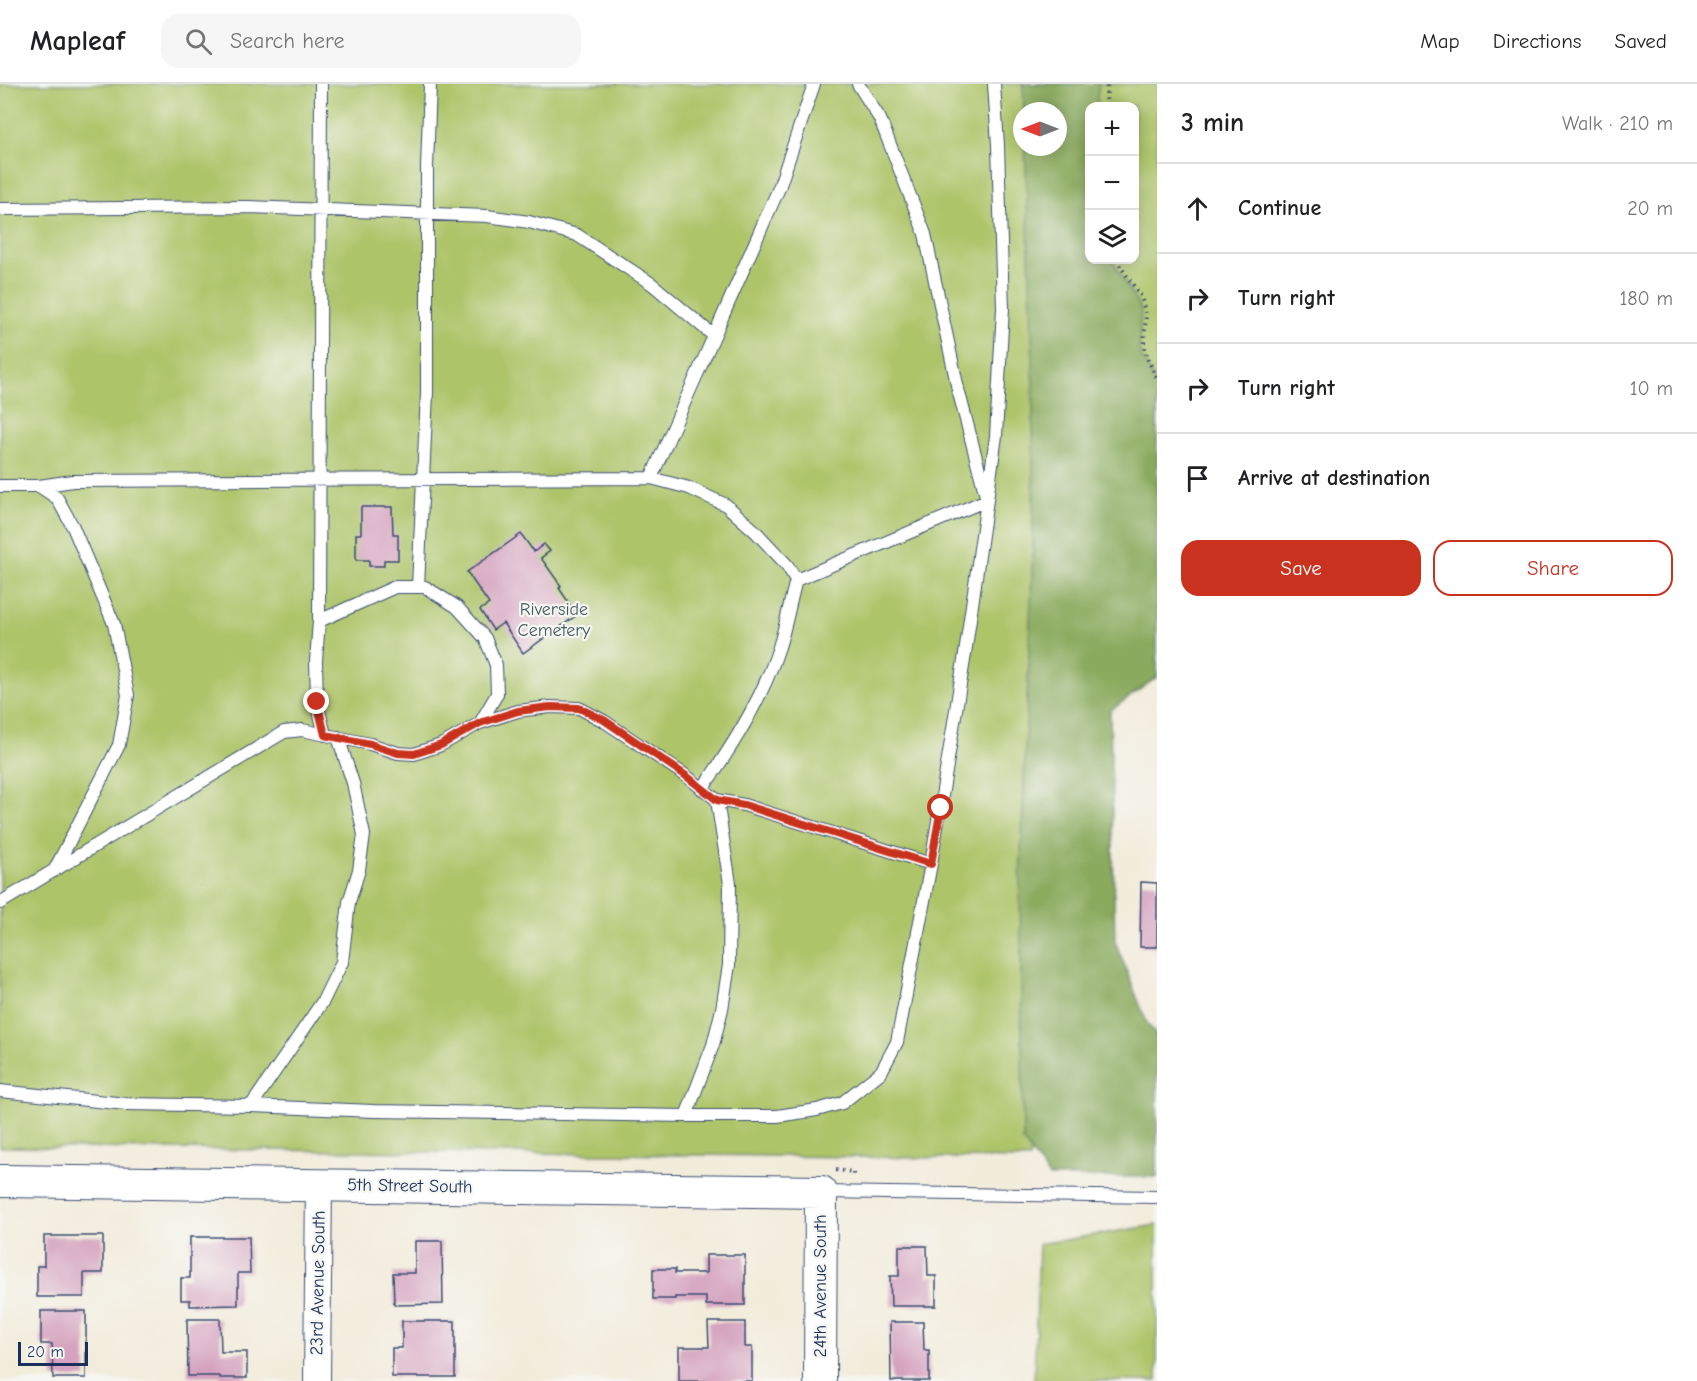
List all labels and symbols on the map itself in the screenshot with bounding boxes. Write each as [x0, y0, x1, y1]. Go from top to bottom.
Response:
north arrow [1013, 102, 1067, 156]
park label: Riverside Cemetery [518, 599, 591, 641]
route end [303, 688, 329, 714]
route start [927, 794, 953, 820]
street label: 5th Street South [347, 1174, 473, 1198]
street label: 23rd Avenue South [306, 1210, 330, 1356]
street label: 24th Avenue South [810, 1214, 831, 1358]
scale bar [18, 1339, 88, 1366]

